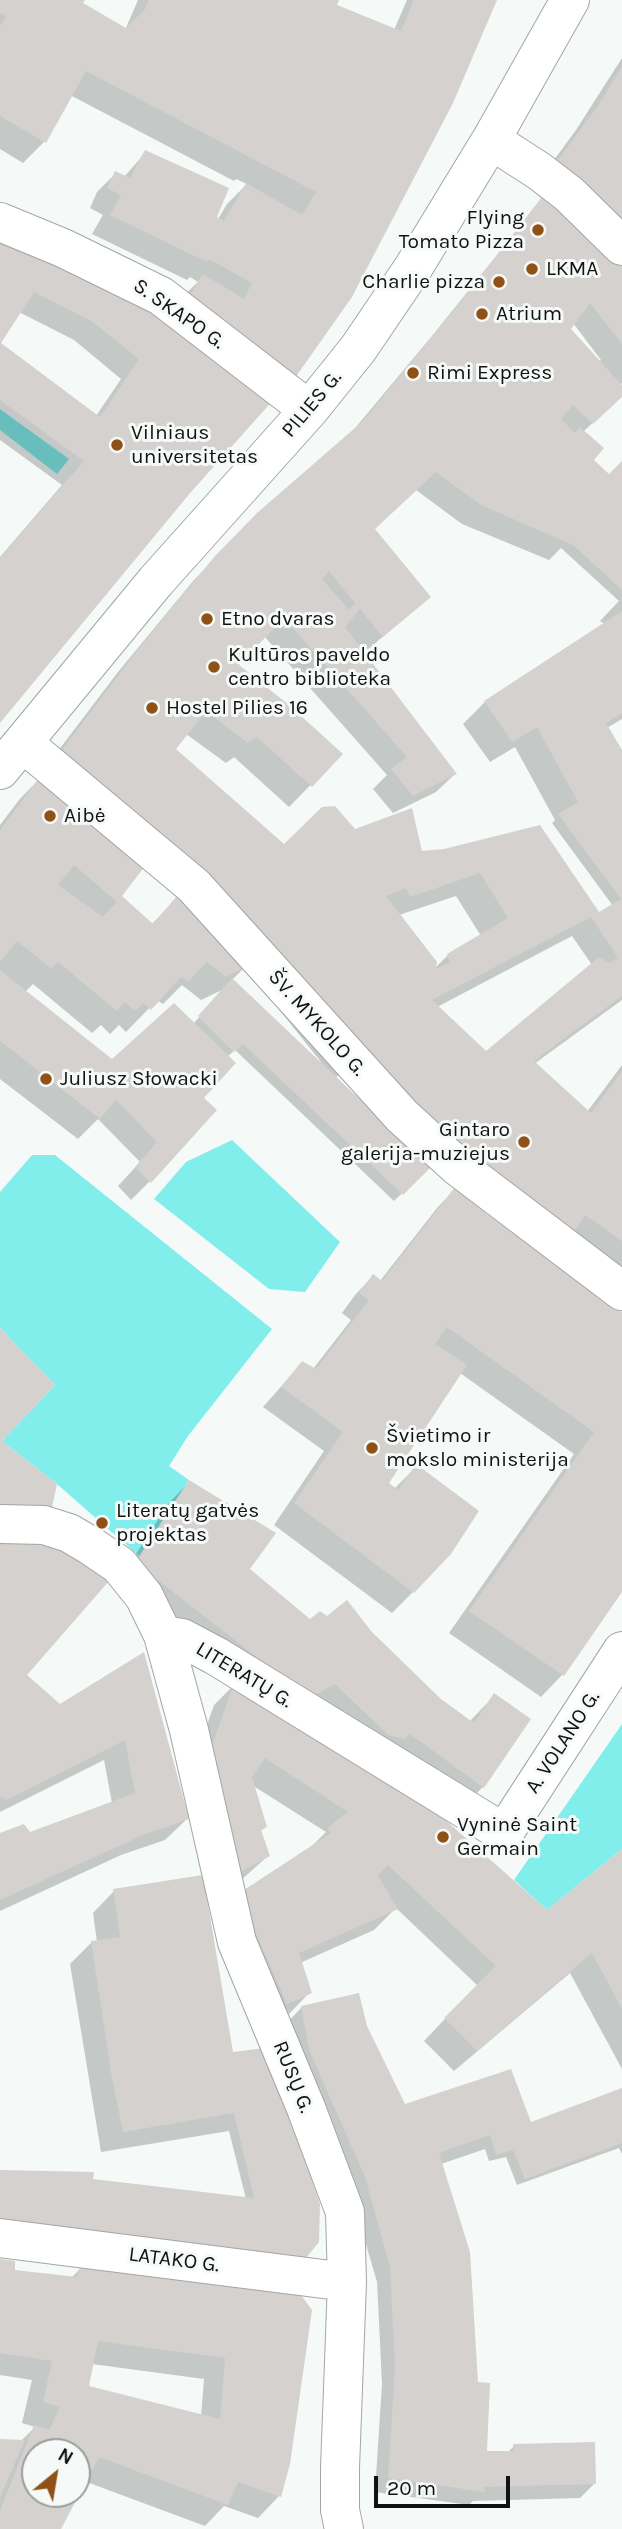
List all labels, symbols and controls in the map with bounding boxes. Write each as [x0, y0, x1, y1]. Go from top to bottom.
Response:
place label: Flying Tomato Pizza [399, 205, 524, 255]
marker: Flying Tomato Pizza [530, 222, 546, 238]
place label: LKMA [546, 256, 598, 282]
marker: LKMA [524, 261, 540, 277]
place label: Charlie pizza [362, 269, 485, 295]
street label: S. SKAPO G. [128, 273, 230, 355]
marker: Charlie pizza [491, 274, 507, 290]
place label: Atrium [496, 301, 562, 327]
marker: Atrium [474, 306, 490, 322]
place label: Rimi Express [427, 360, 552, 386]
street label: PILIES G. [277, 365, 347, 443]
marker: Rimi Express [405, 365, 421, 381]
place label: Vilniaus universitetas [131, 420, 258, 470]
marker: Vilniaus universitetas [109, 437, 125, 453]
place label: Etno dvaras [221, 606, 335, 632]
marker: Etno dvaras [199, 611, 215, 627]
place label: Kultūros paveldo centro biblioteka [228, 642, 391, 692]
marker: Kultūros paveldo centro biblioteka [206, 659, 222, 675]
place label: Hostel Pilies 16 [166, 695, 308, 721]
marker: Hostel Pilies 16 [144, 700, 160, 716]
place label: Aibė [64, 803, 106, 829]
marker: Aibė [42, 808, 58, 824]
street label: ŠV. MYKOLO G. [263, 965, 371, 1081]
place label: Juliusz Słowacki [60, 1066, 218, 1092]
marker: Juliusz Słowacki [38, 1071, 54, 1087]
place label: Gintaro galerija-muziejus [341, 1117, 510, 1167]
marker: Gintaro galerija-muziejus [516, 1134, 532, 1150]
place label: Švietimo ir mokslo ministerija [386, 1423, 569, 1473]
marker: Švietimo ir mokslo ministerija [364, 1440, 380, 1456]
place label: Literatų gatvės projektas [116, 1498, 259, 1548]
marker: Literatų gatvės projektas [94, 1515, 110, 1531]
street label: LITERATŲ G. [191, 1636, 297, 1714]
street label: A. VOLANO G. [520, 1686, 606, 1798]
place label: Vyninė Saint Germain [457, 1812, 577, 1862]
marker: Vyninė Saint Germain [435, 1829, 451, 1845]
street label: RUSŲ G. [267, 2037, 319, 2117]
street label: LATAKO G. [127, 2242, 221, 2278]
north arrow [21, 2438, 91, 2508]
text: N [54, 2444, 77, 2469]
scale bar [377, 2462, 514, 2506]
text: 20 m [387, 2476, 436, 2500]

